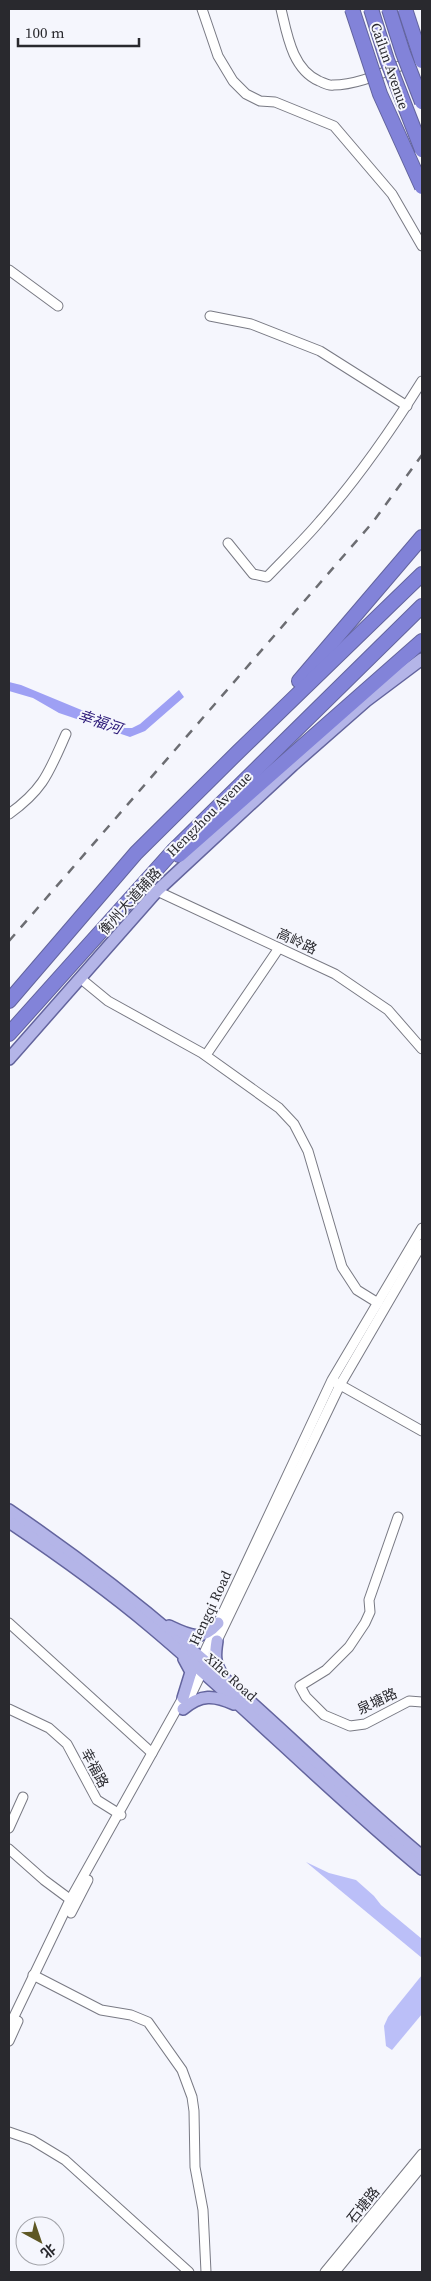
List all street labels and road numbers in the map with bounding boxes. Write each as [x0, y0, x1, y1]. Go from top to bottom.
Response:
street label: Cailun Avenue [366, 20, 414, 112]
street label: Hengzhou Avenue [162, 767, 256, 861]
street label: 衡州大道辅路 [94, 863, 166, 939]
street label: 高岭路 [274, 923, 320, 959]
street label: Hengqi Road [184, 1567, 236, 1649]
street label: Xihe Road [201, 1648, 261, 1706]
street label: 泉塘路 [354, 1683, 400, 1719]
street label: 幸福路 [76, 1745, 114, 1791]
street label: 石塘路 [342, 2182, 384, 2228]

